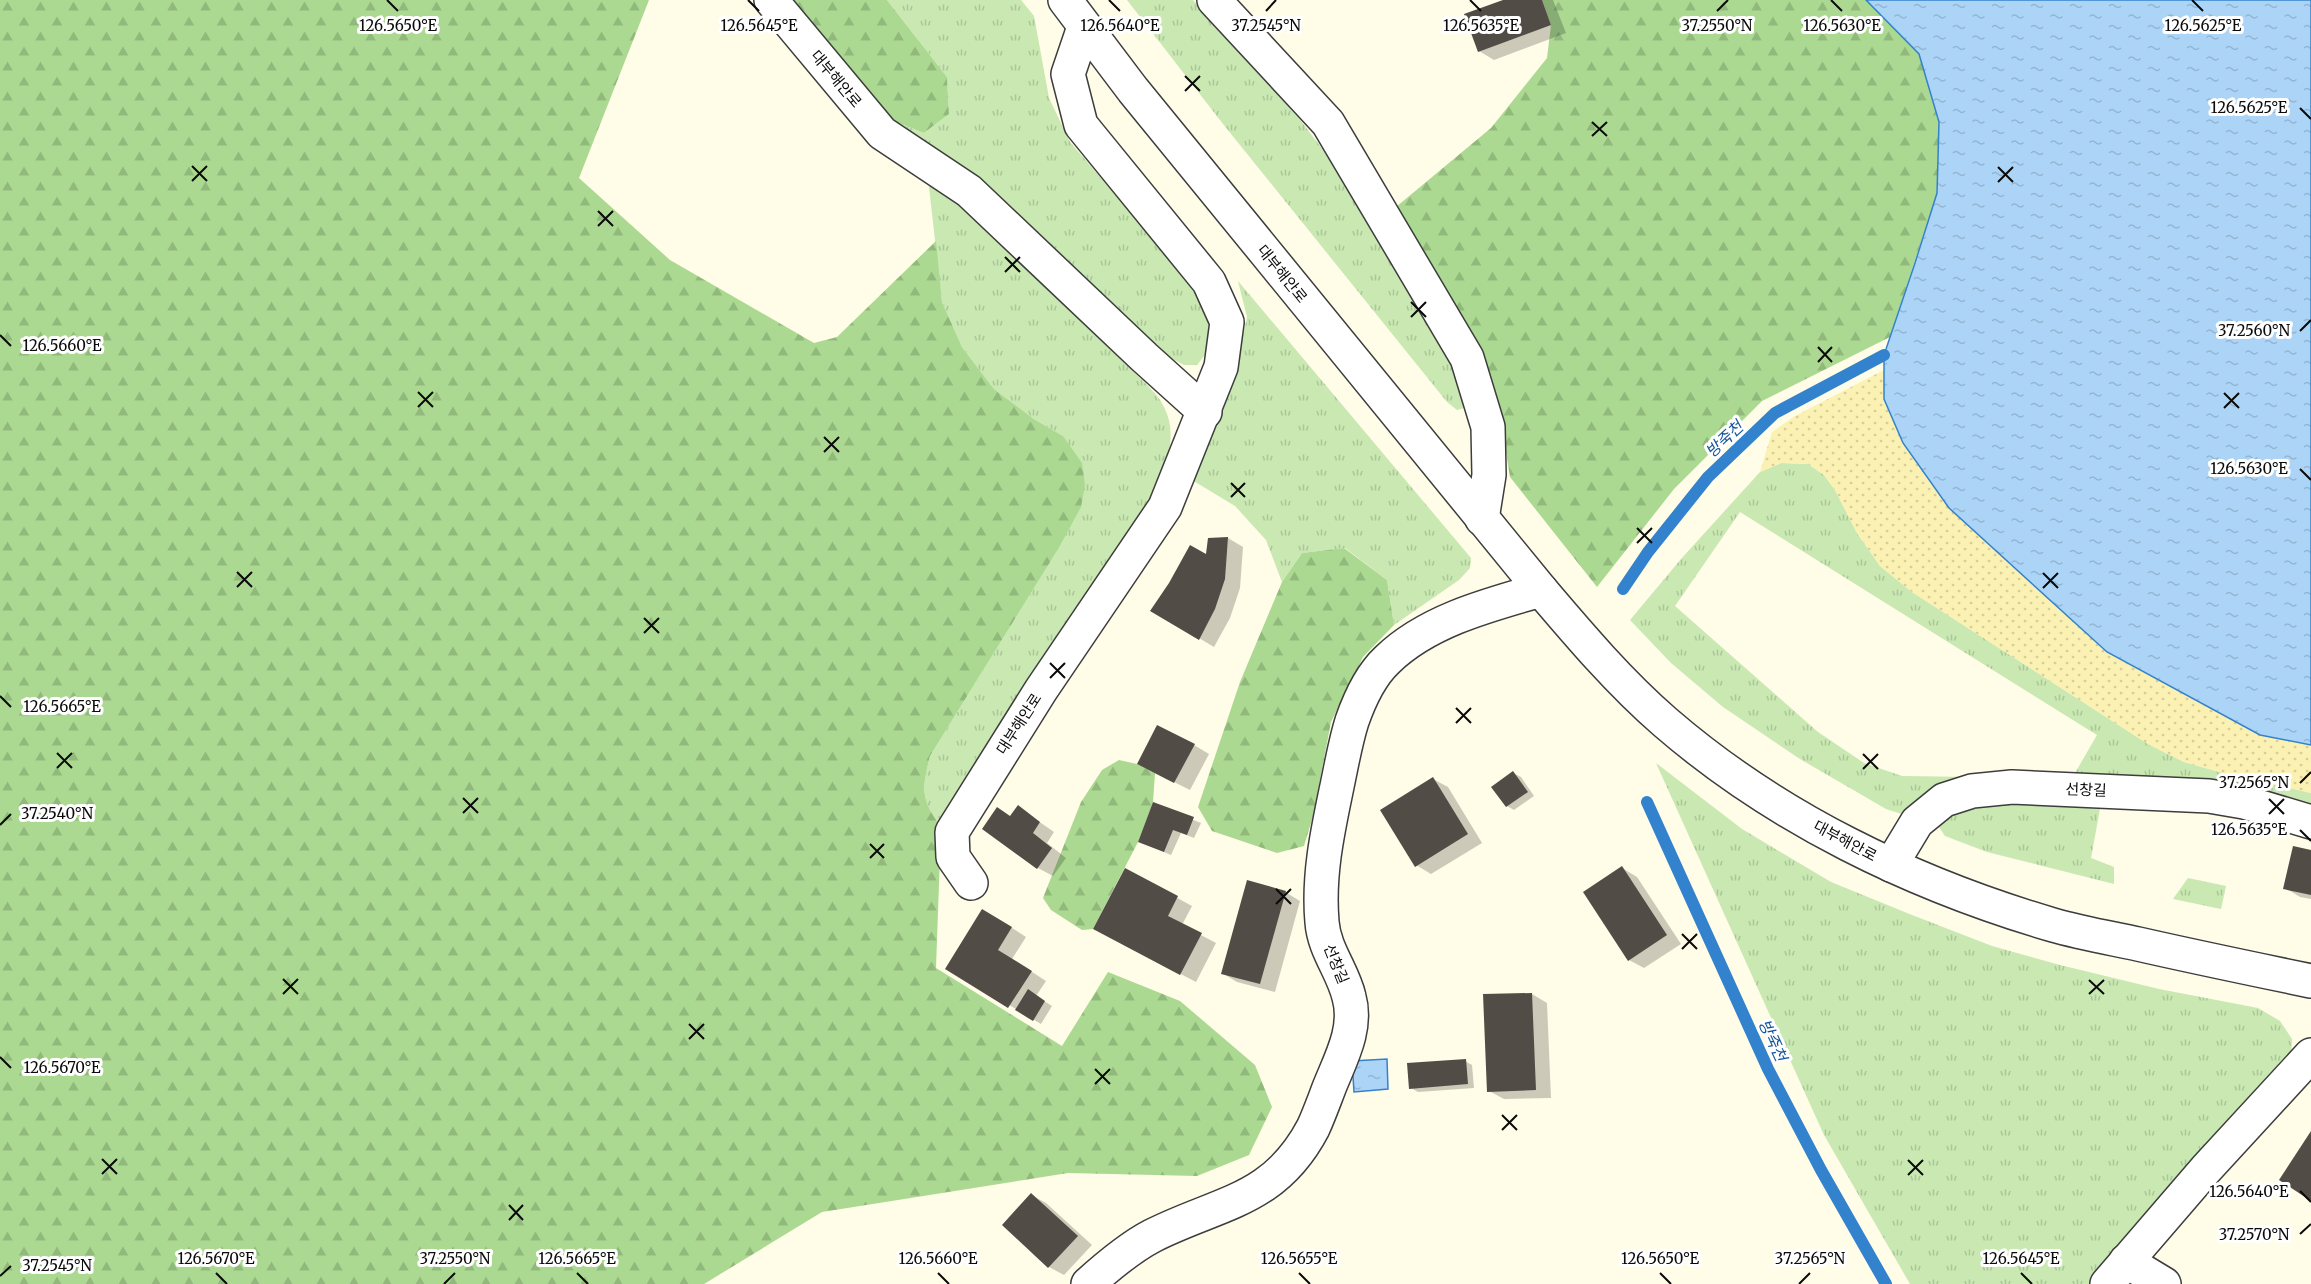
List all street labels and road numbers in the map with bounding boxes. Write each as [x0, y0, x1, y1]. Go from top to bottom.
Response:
street label: 대부해안로 [807, 46, 866, 111]
street label: 대부해안로 [1253, 241, 1311, 306]
street label: 대부해안로 [992, 690, 1045, 758]
street label: 선창길 [2065, 779, 2107, 800]
street label: 대부해안로 [1810, 816, 1880, 865]
street label: 선창길 [1320, 941, 1353, 987]

